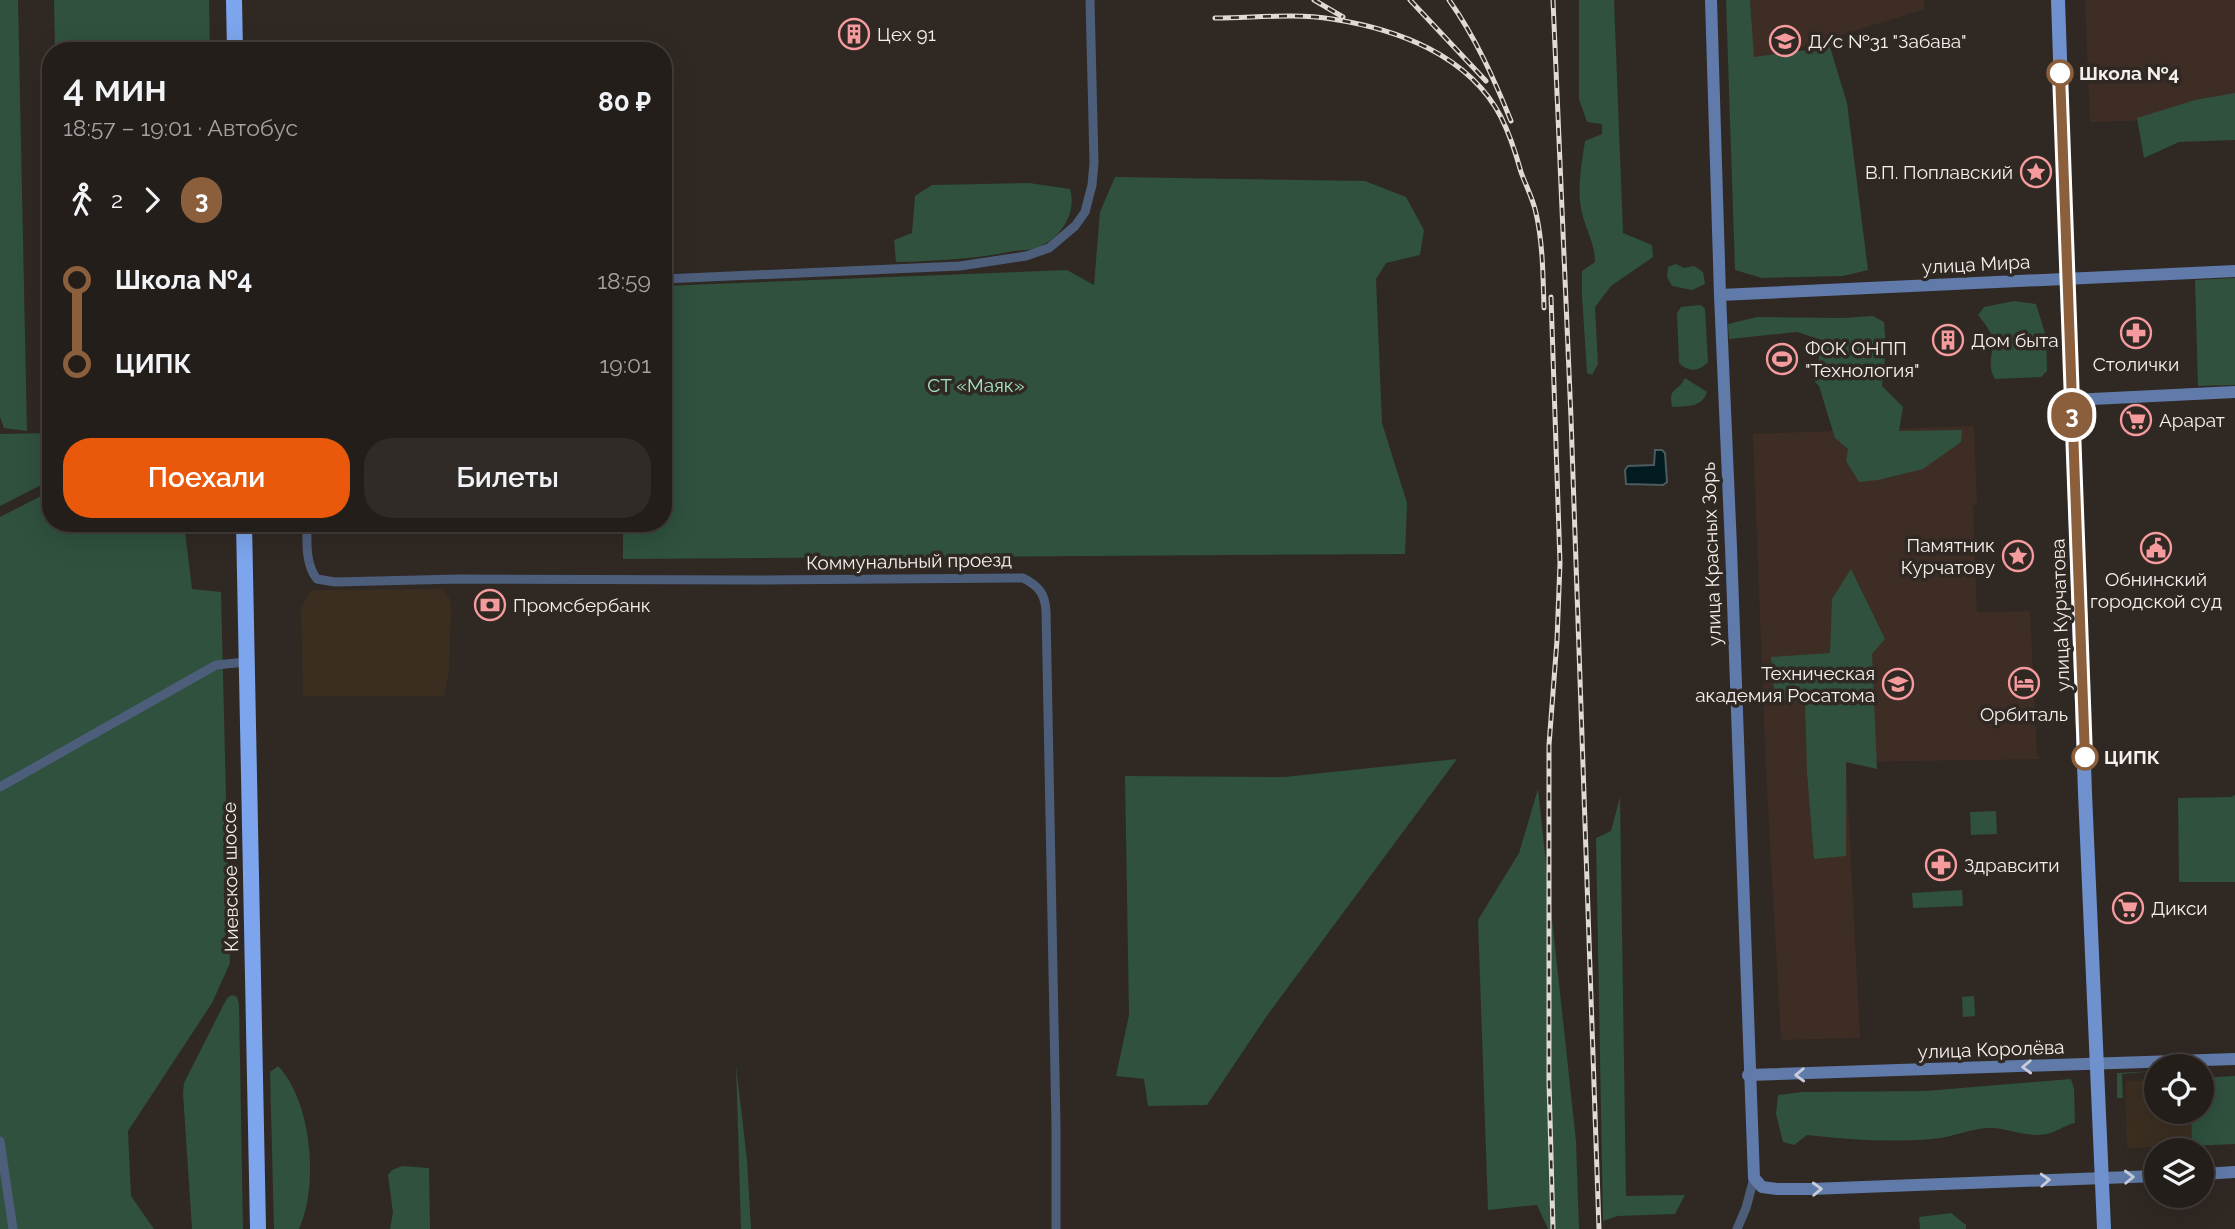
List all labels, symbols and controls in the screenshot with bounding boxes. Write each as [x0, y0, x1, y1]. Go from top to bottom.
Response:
building icon: Цех 91 [837, 17, 871, 51]
place label: Цех 91 [877, 23, 936, 45]
school or university icon: Д/с №31 "Забава" [1768, 24, 1802, 58]
place label: Д/с №31 "Забава" [1808, 30, 1966, 52]
marker: Школа №4 [2047, 60, 2073, 86]
place label: Школа №4 [2079, 62, 2179, 84]
text: 4 мин [63, 65, 167, 110]
text: 80 ₽ [598, 87, 651, 117]
text: 18:57 – 19:01 · Автобус [63, 114, 298, 141]
place icon: В.П. Поплавский [2019, 155, 2053, 189]
place label: В.П. Поплавский [1865, 161, 2013, 183]
icon: walk [63, 181, 101, 219]
icon: forward [133, 181, 171, 219]
text: 3 [195, 185, 208, 214]
text: 2 [111, 186, 123, 213]
street label: улица Мира [1921, 250, 2031, 278]
text: Школа №4 [115, 265, 252, 295]
text: 18:59 [597, 267, 651, 294]
pharmacy icon: Столички [2119, 316, 2153, 350]
building icon: Дом быта [1931, 323, 1965, 357]
place label: Дом быта [1971, 329, 2059, 351]
place label: ФОК ОНПП "Технология" [1805, 337, 1920, 381]
sports icon: ФОК ОНПП "Технология" [1765, 342, 1799, 376]
text: ЦИПК [115, 349, 191, 379]
text: 19:01 [599, 351, 651, 378]
place label: Столички [2093, 353, 2179, 375]
park label: СТ «Маяк» [927, 374, 1025, 396]
line badge: 3 [2049, 392, 2095, 438]
text: 3 [2065, 400, 2079, 429]
supermarket icon: Арарат [2119, 403, 2153, 437]
place label: Арарат [2159, 409, 2225, 431]
button: Поехали [63, 438, 350, 518]
button: Билеты [364, 438, 651, 518]
street label: улица Красных Зорь [1697, 462, 1725, 646]
public building icon: Обнинский городской суд [2139, 531, 2173, 565]
place label: Памятник Курчатову [1901, 534, 1995, 578]
street label: улица Курчатова [2046, 538, 2074, 692]
place icon: Памятник Курчатову [2001, 539, 2035, 573]
street label: Коммунальный проезд [806, 548, 1012, 574]
place label: Обнинский городской суд [2090, 568, 2222, 612]
bank icon: Промсбербанк [473, 588, 507, 622]
place label: Промсбербанк [513, 594, 651, 616]
place label: Техническая академия Росатома [1695, 662, 1875, 706]
hotel icon: Орбиталь [2007, 666, 2041, 700]
school or university icon: Техническая академия Росатома [1881, 667, 1915, 701]
place label: Орбиталь [1980, 703, 2068, 725]
marker: ЦИПК [2072, 744, 2098, 770]
place label: ЦИПК [2104, 746, 2160, 768]
street label: Киевское шоссе [218, 802, 242, 952]
pharmacy icon: Здравсити [1924, 848, 1958, 882]
place label: Здравсити [1964, 854, 2059, 876]
supermarket icon: Дикси [2111, 891, 2145, 925]
place label: Дикси [2151, 897, 2208, 919]
street label: улица Королёва [1917, 1035, 2065, 1063]
map controls [2144, 1054, 2214, 1208]
button: locate [2144, 1054, 2214, 1124]
one-way arrow [2022, 1060, 2033, 1075]
one-way arrow [1794, 1067, 1805, 1083]
button: layers [2144, 1138, 2214, 1208]
one-way arrow [2124, 1169, 2135, 1184]
one-way arrow [2040, 1173, 2051, 1188]
one-way arrow [1812, 1181, 1823, 1196]

